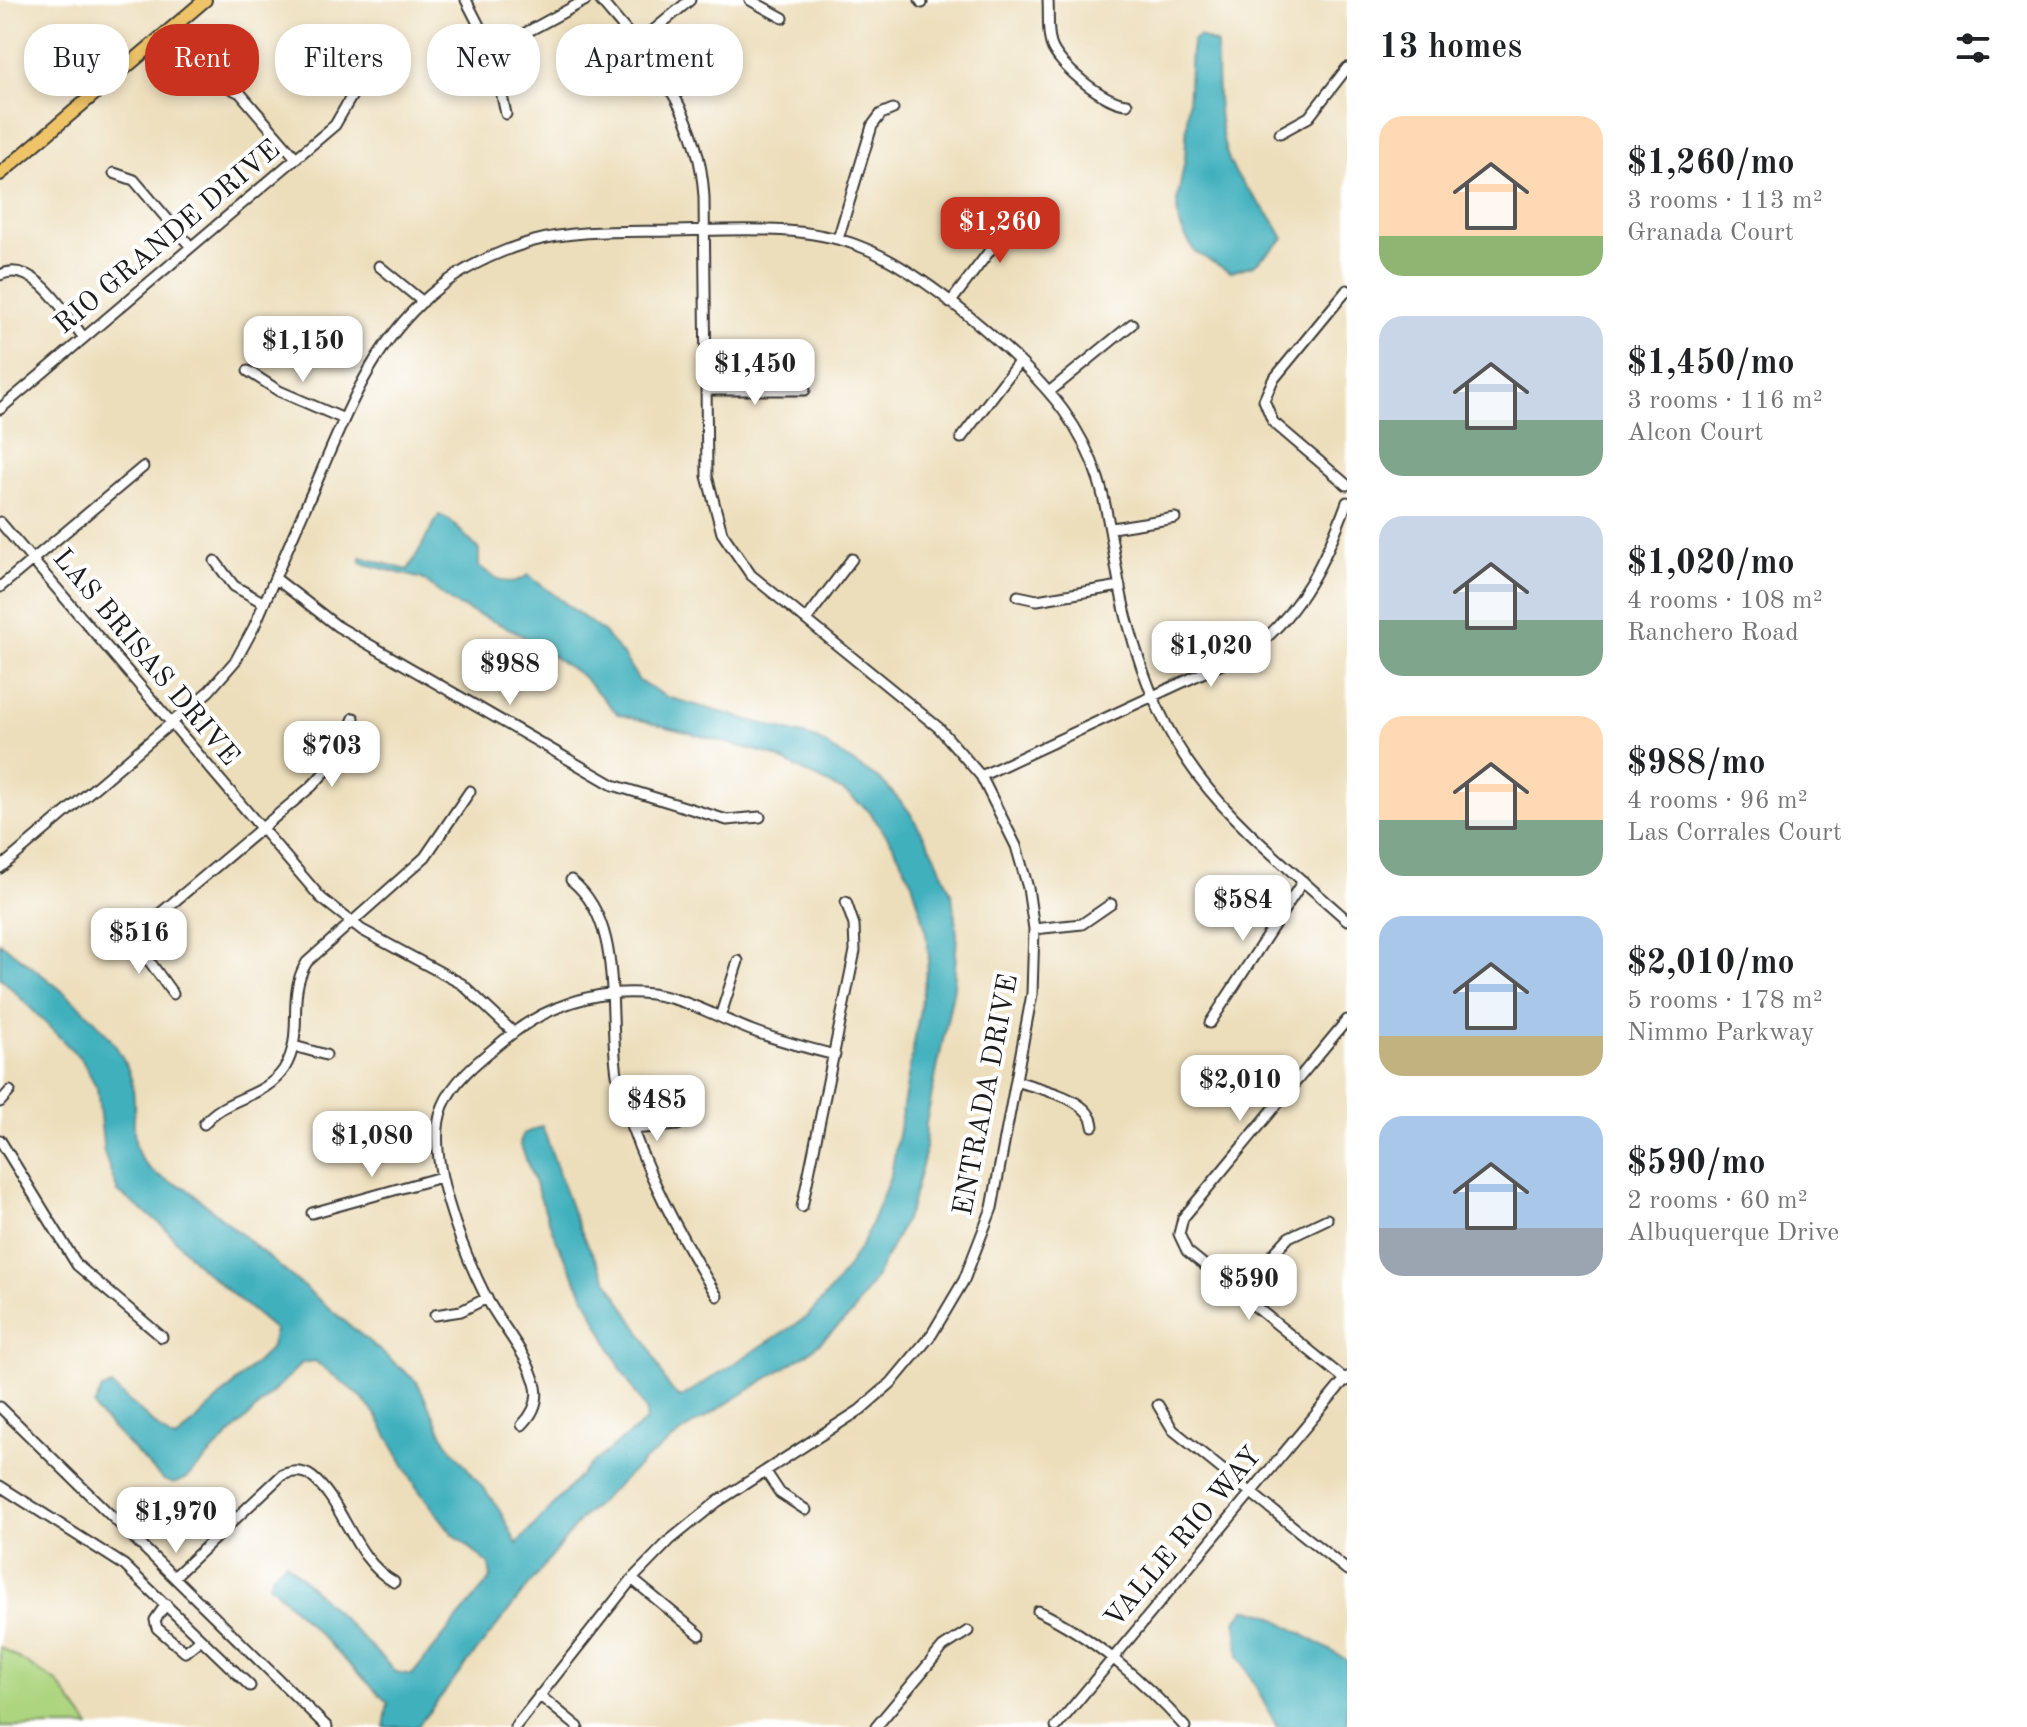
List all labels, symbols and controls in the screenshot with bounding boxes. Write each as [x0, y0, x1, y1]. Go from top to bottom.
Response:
chip: Buy [24, 24, 129, 96]
chip: Rent [145, 24, 259, 96]
chip: Filters [275, 24, 411, 96]
chip: New [427, 24, 540, 96]
chip: Apartment [556, 24, 743, 96]
icon: filters [1951, 26, 1995, 70]
text: 13 homes [1379, 31, 1522, 65]
street label: RIO GRANDE DRIVE [50, 136, 286, 340]
text: $1,260/mo [1627, 147, 1795, 181]
icon: home [1443, 148, 1539, 244]
text: 3 rooms · 113 m² [1627, 188, 1823, 214]
pin: $1,260 [935, 197, 1065, 265]
text: $1,260 [959, 210, 1041, 236]
text: Granada Court [1627, 220, 1794, 246]
pin: $1,150 [238, 316, 368, 384]
text: $1,150 [262, 329, 344, 355]
pin: $1,450 [690, 339, 820, 407]
text: $1,450/mo [1627, 347, 1795, 381]
icon: home [1443, 348, 1539, 444]
text: $1,450 [714, 352, 796, 378]
text: 3 rooms · 116 m² [1627, 388, 1823, 414]
text: Alcon Court [1627, 420, 1763, 446]
street label: LAS BRISAS DRIVE [47, 544, 243, 772]
text: $1,020/mo [1627, 547, 1795, 581]
icon: home [1443, 548, 1539, 644]
text: 4 rooms · 108 m² [1627, 588, 1823, 614]
text: Ranchero Road [1627, 620, 1799, 646]
pin: $1,020 [1146, 621, 1276, 689]
text: $1,020 [1170, 634, 1252, 660]
pin: $988 [463, 639, 557, 707]
text: $988 [480, 652, 540, 678]
pin: $703 [285, 721, 379, 789]
text: $703 [302, 734, 362, 760]
text: $988/mo [1627, 747, 1766, 781]
icon: home [1443, 748, 1539, 844]
text: 4 rooms · 96 m² [1627, 788, 1808, 814]
text: Las Corrales Court [1627, 820, 1842, 846]
pin: $584 [1196, 875, 1290, 943]
text: $584 [1213, 888, 1273, 914]
pin: $516 [92, 908, 186, 976]
text: $516 [109, 921, 169, 947]
text: $2,010/mo [1627, 947, 1795, 981]
icon: home [1443, 948, 1539, 1044]
street label: ENTRADA DRIVE [950, 972, 1024, 1218]
text: 5 rooms · 178 m² [1627, 988, 1823, 1014]
text: Nimmo Parkway [1627, 1020, 1815, 1046]
pin: $2,010 [1175, 1055, 1305, 1123]
text: $2,010 [1199, 1068, 1281, 1094]
pin: $485 [610, 1075, 704, 1143]
text: $485 [627, 1088, 687, 1114]
pin: $1,080 [307, 1111, 437, 1179]
text: $1,080 [331, 1124, 413, 1150]
text: $590/mo [1627, 1147, 1766, 1181]
icon: home [1443, 1148, 1539, 1244]
text: 2 rooms · 60 m² [1627, 1188, 1808, 1214]
text: Albuquerque Drive [1627, 1220, 1839, 1246]
pin: $590 [1202, 1254, 1296, 1322]
text: $590 [1219, 1267, 1279, 1293]
street label: VALLE RIO WAY [1100, 1442, 1268, 1634]
pin: $1,970 [111, 1487, 241, 1555]
text: $1,970 [135, 1500, 217, 1526]

